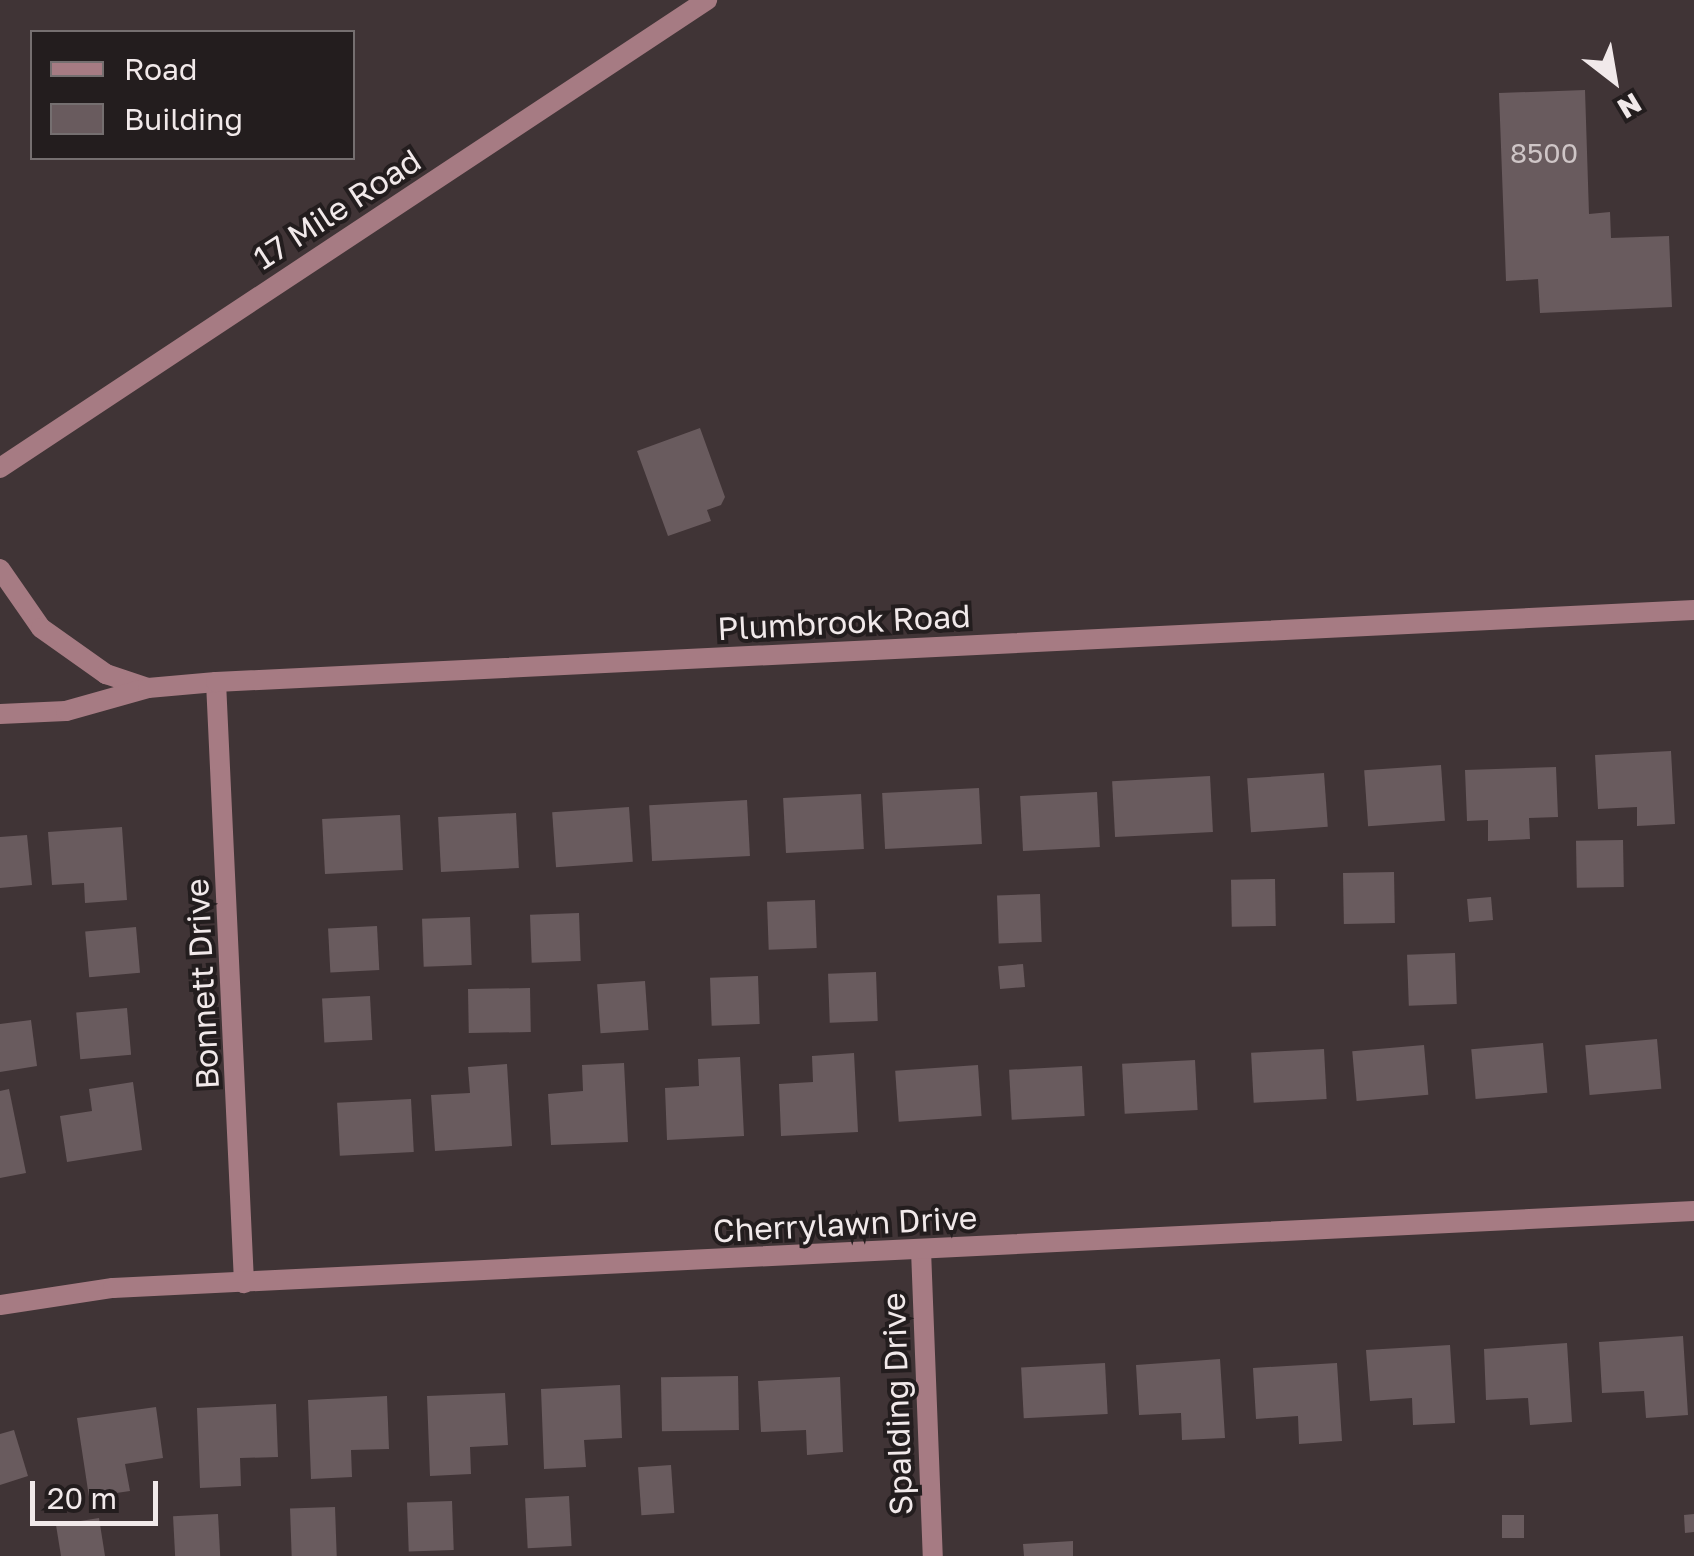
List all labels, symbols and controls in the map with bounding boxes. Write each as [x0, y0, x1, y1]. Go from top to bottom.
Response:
legend [30, 30, 355, 160]
north arrow [1564, 30, 1664, 130]
text: Road [124, 51, 198, 87]
text: N [1612, 87, 1647, 126]
text: Building [124, 101, 243, 137]
house number: 8500 [1510, 136, 1578, 170]
street label: 17 Mile Road [246, 141, 428, 277]
street label: Plumbrook Road [716, 596, 972, 648]
street label: Bonnett Drive [177, 878, 227, 1090]
street label: Cherrylawn Drive [712, 1198, 978, 1250]
street label: Spalding Drive [874, 1292, 920, 1516]
scale bar [35, 1461, 162, 1523]
text: 20 m [47, 1480, 117, 1516]

